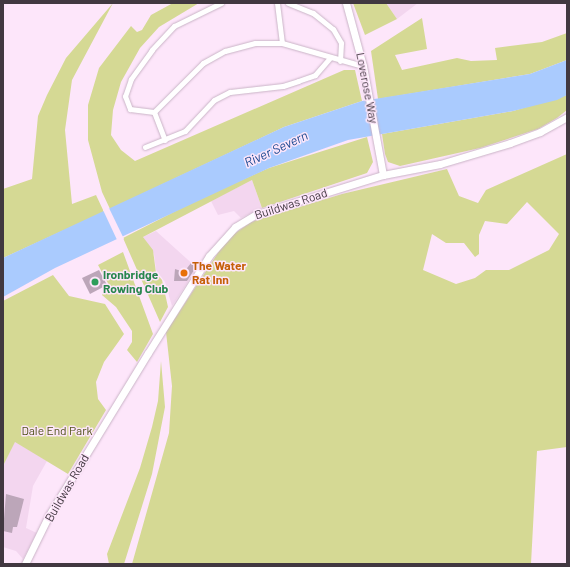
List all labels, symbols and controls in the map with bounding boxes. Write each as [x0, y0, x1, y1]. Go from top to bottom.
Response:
street label: Loverose Way [353, 51, 381, 125]
water label: River Severn [242, 127, 310, 171]
street label: Buildwas Road [253, 185, 329, 223]
place label: The Water Rat Inn [192, 259, 246, 287]
place label: Ironbridge Rowing Club [103, 268, 168, 296]
marker: The Water Rat Inn [179, 268, 189, 278]
marker: Ironbridge Rowing Club [90, 277, 100, 287]
park label: Dale End Park [21, 424, 93, 438]
street label: Buildwas Road [42, 452, 92, 524]

